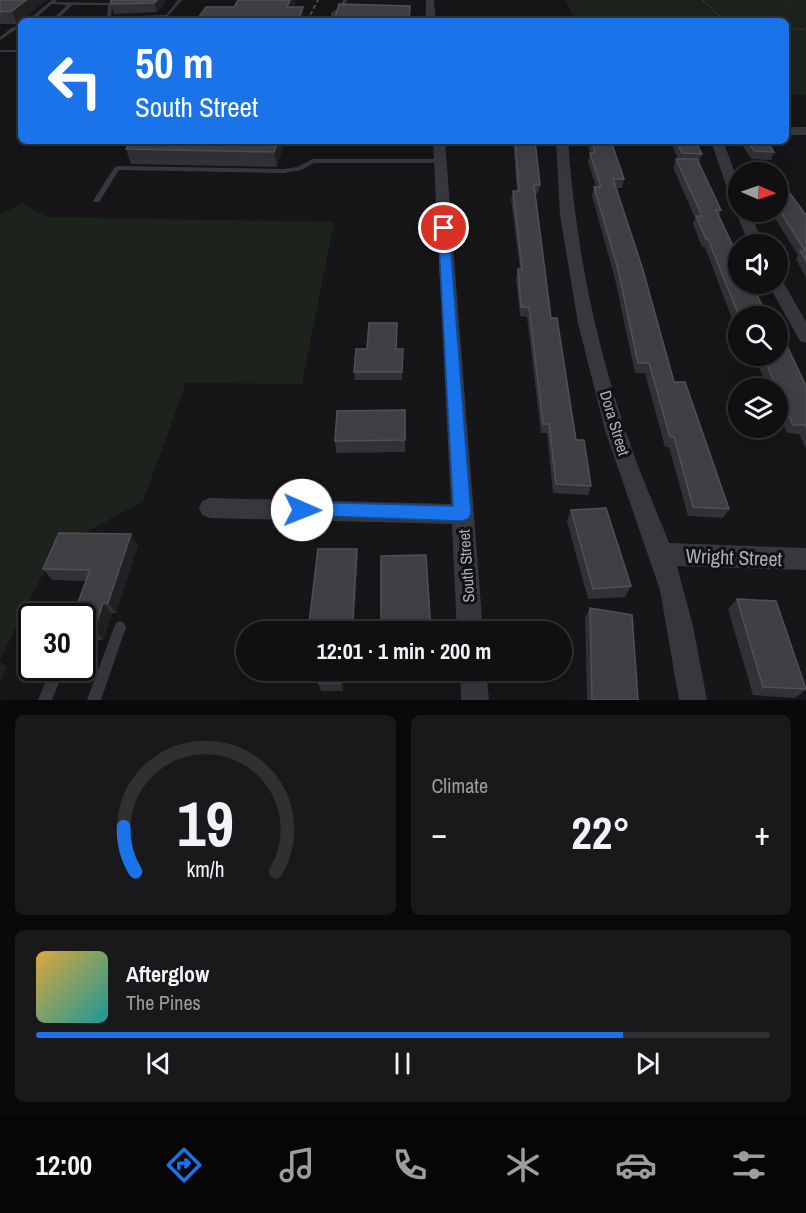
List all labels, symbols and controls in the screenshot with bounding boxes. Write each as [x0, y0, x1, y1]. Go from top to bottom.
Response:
text: 50 m [135, 35, 214, 91]
icon: left [36, 42, 114, 120]
text: South Street [135, 89, 258, 125]
north arrow [728, 162, 788, 222]
map controls [728, 162, 788, 438]
pin [418, 202, 469, 253]
icon: arrive [427, 211, 460, 244]
button: sound [728, 234, 788, 294]
button: search [728, 306, 788, 366]
button: layers [728, 378, 788, 438]
street label: Dora Street [595, 388, 635, 459]
position arrow [270, 478, 334, 542]
street label: South Street [452, 529, 480, 603]
street label: Wright Street [685, 542, 783, 572]
speed limit sign: 30 [18, 603, 96, 681]
text: 12:01 · 1 min · 200 m [317, 636, 491, 666]
text: Climate [432, 772, 488, 799]
text: 19 [177, 781, 234, 865]
text: 22° [571, 802, 630, 863]
text: − [432, 811, 447, 855]
text: + [754, 811, 770, 855]
text: km/h [186, 855, 224, 884]
text: Afterglow [126, 959, 209, 989]
text: The Pines [126, 989, 201, 1016]
icon: previous [142, 1047, 175, 1080]
icon: pause [386, 1047, 419, 1080]
icon: next [631, 1047, 664, 1080]
icon: directions [163, 1144, 205, 1186]
icon: music [276, 1144, 318, 1186]
icon: phone [389, 1144, 431, 1186]
icon: climate [502, 1144, 544, 1186]
icon: car [615, 1144, 657, 1186]
icon: filters [728, 1144, 770, 1186]
text: 12:00 [36, 1147, 92, 1183]

